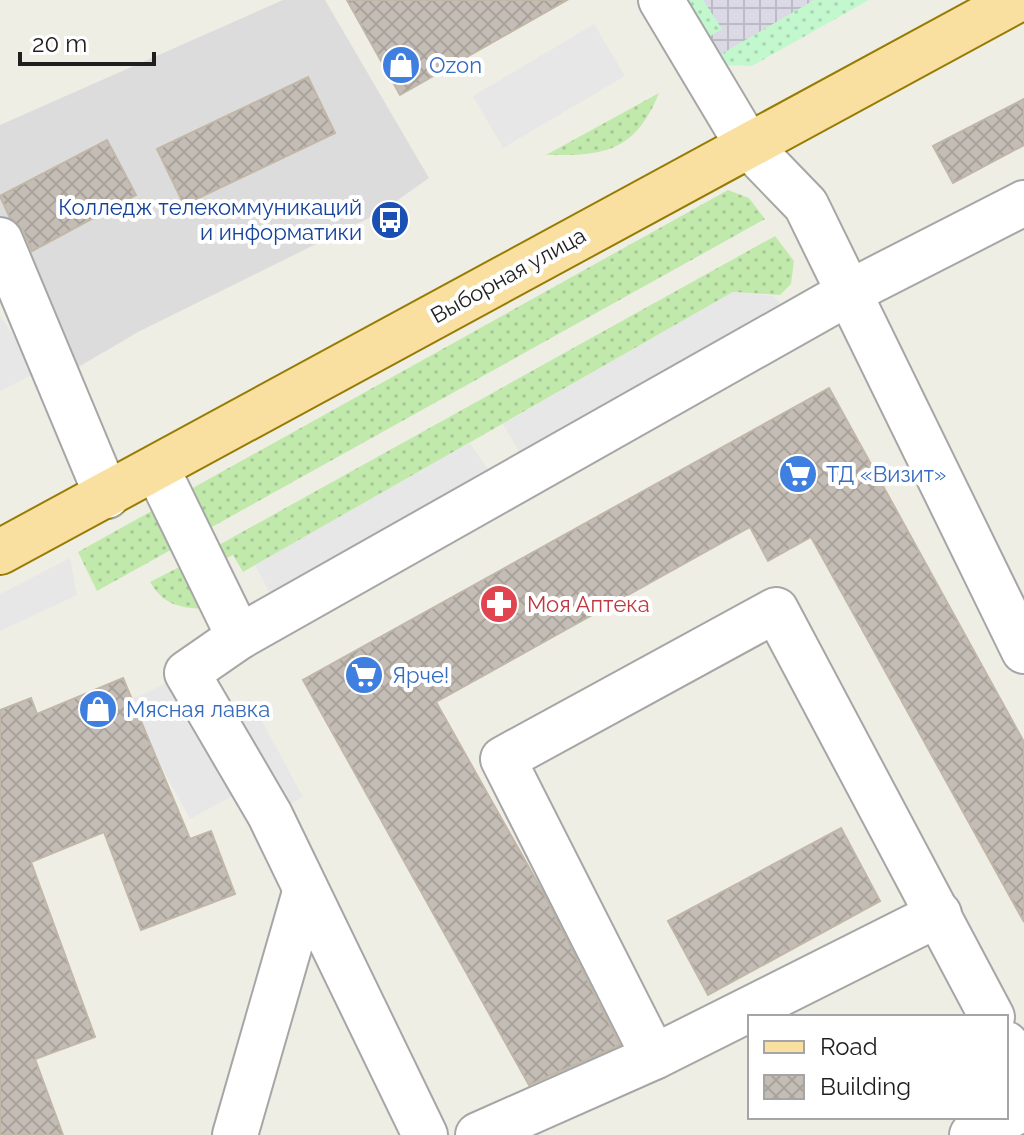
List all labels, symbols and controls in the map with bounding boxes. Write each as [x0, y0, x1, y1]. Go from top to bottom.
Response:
scale bar [20, 16, 154, 66]
text: 20 m [32, 29, 87, 58]
shop icon: Ozon [380, 44, 422, 86]
place label: Ozon [429, 52, 482, 78]
place label: Колледж телекоммуникаций и информатики [58, 194, 362, 245]
bus stop icon: Колледж телекоммуникаций и информатики [369, 199, 411, 241]
street label: Выборная улица [426, 222, 590, 328]
supermarket icon: ТД «Визит» [777, 453, 819, 495]
place label: ТД «Визит» [826, 461, 946, 487]
pharmacy icon: Моя Аптека [478, 583, 520, 625]
place label: Моя Аптека [527, 591, 650, 617]
supermarket icon: Ярче! [343, 654, 385, 696]
place label: Ярче! [392, 662, 449, 688]
shop icon: Мясная лавка [77, 688, 119, 730]
place label: Мясная лавка [126, 696, 270, 722]
legend [748, 1015, 1008, 1119]
text: Road [820, 1032, 878, 1061]
text: Building [820, 1072, 911, 1101]

